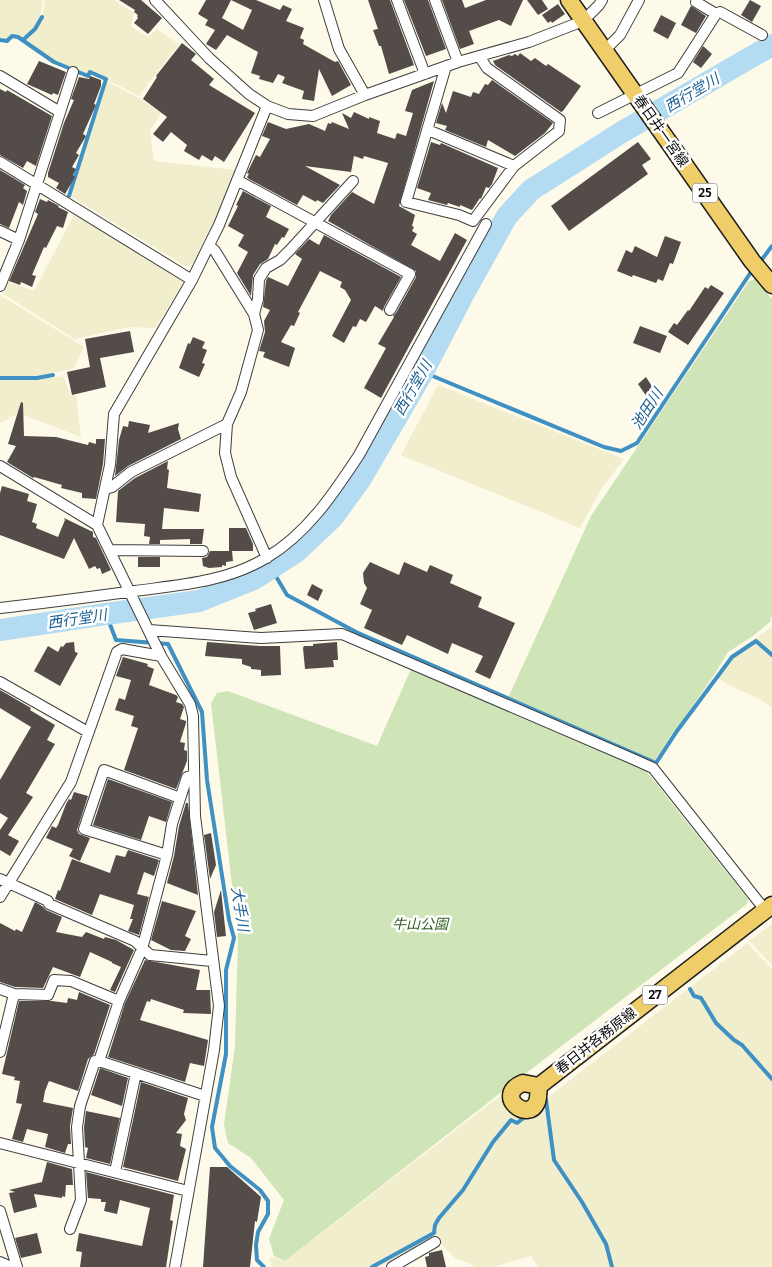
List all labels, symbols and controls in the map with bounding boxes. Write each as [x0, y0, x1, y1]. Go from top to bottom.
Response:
water label: 西行堂川 [662, 69, 724, 116]
street label: 春日井一宮線 [630, 92, 692, 170]
road number: 25 [692, 184, 718, 202]
water label: 西行堂川 [390, 356, 437, 418]
water label: 池田川 [627, 384, 668, 433]
water label: 西行堂川 [46, 606, 110, 632]
water label: 大手川 [228, 885, 253, 935]
park label: 牛山公園 [392, 916, 450, 933]
road number: 27 [642, 986, 668, 1004]
street label: 春日井各務原線 [552, 1004, 640, 1078]

